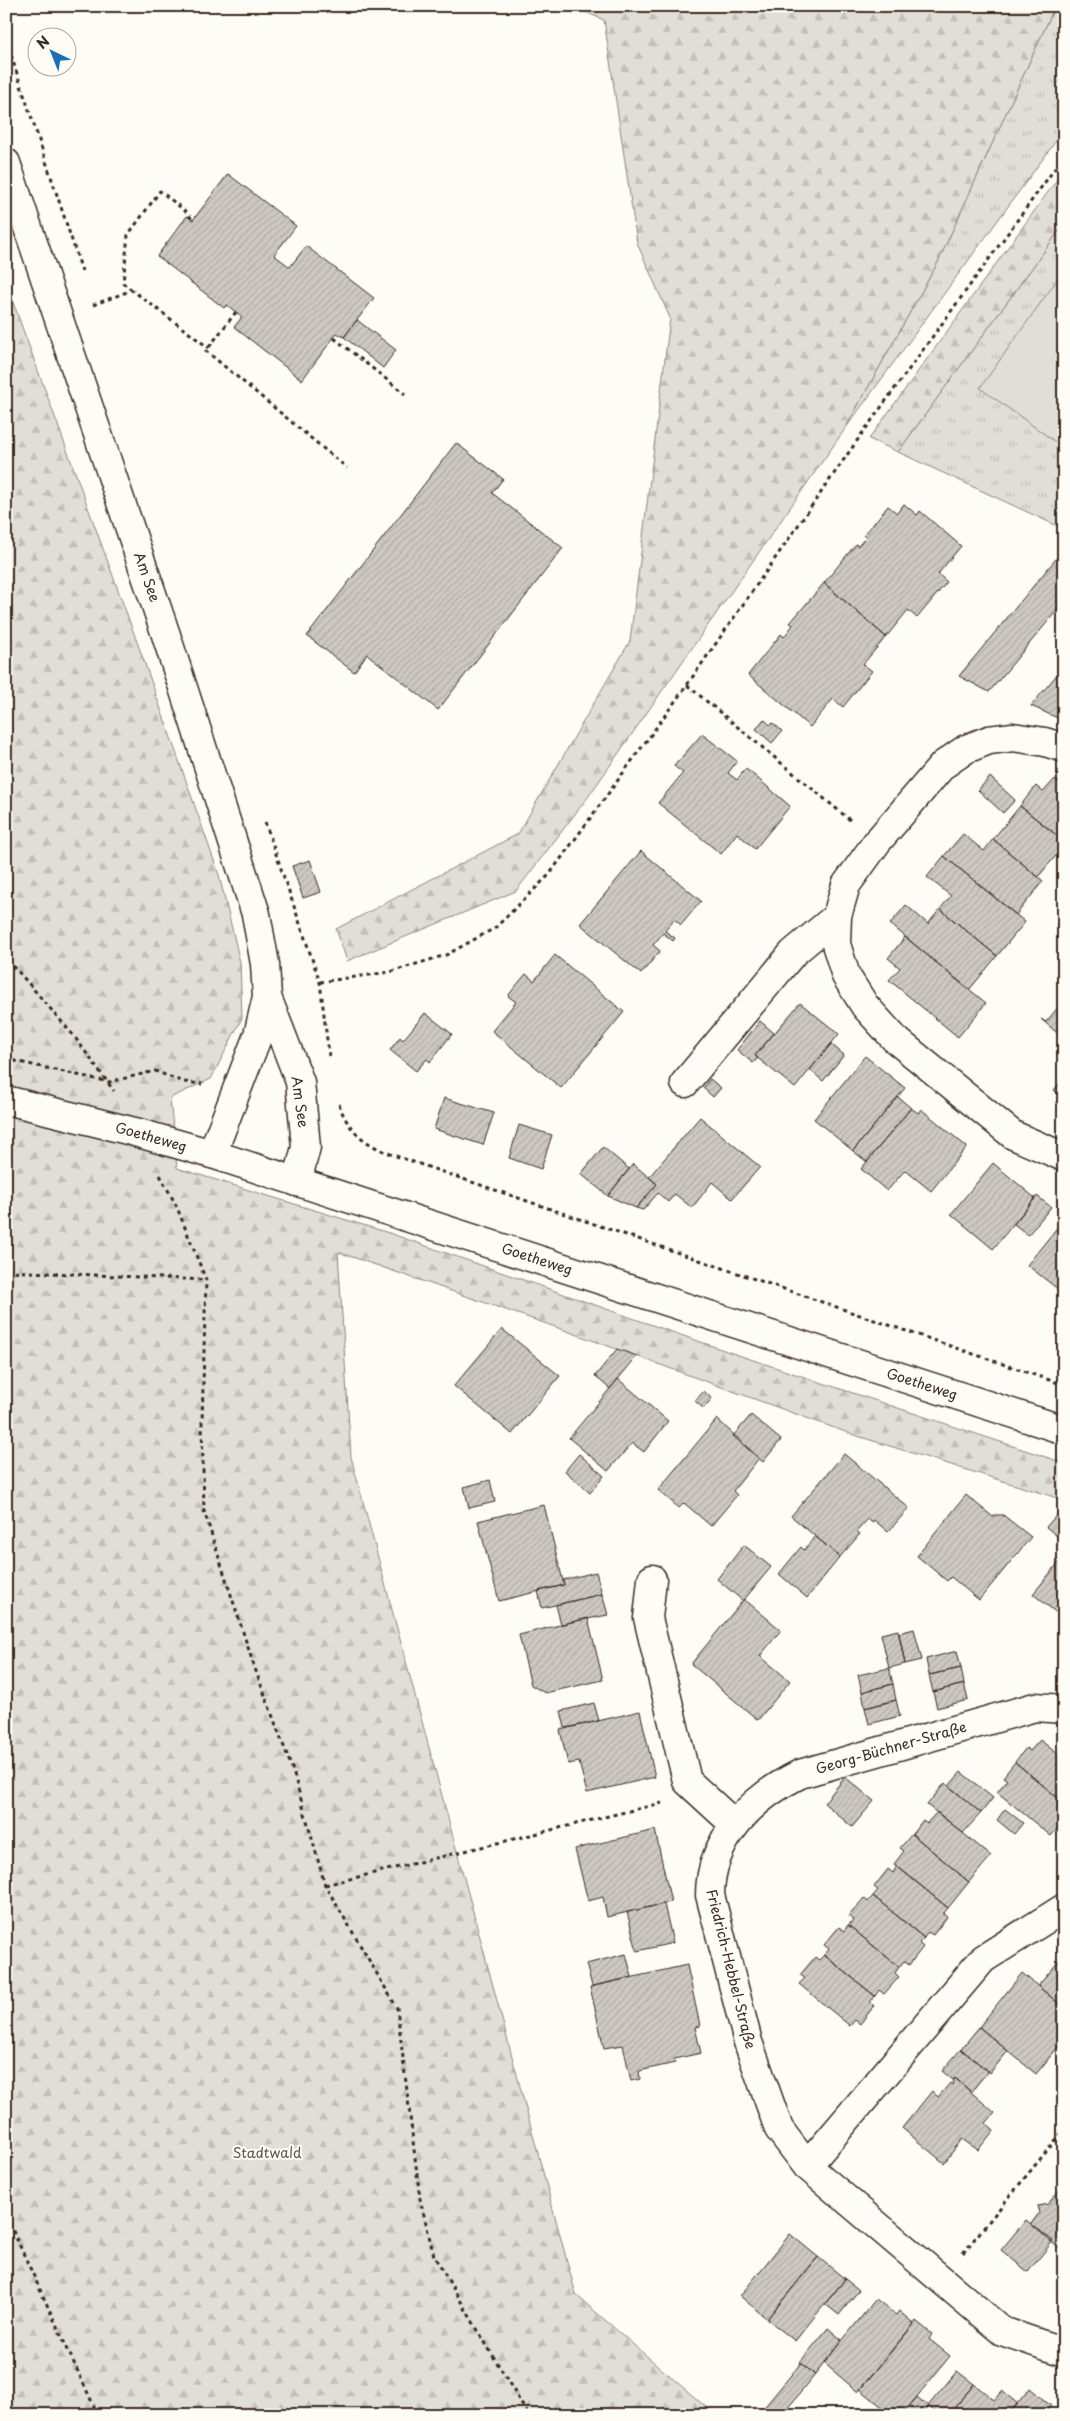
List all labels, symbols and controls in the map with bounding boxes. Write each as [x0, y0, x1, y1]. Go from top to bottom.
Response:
north arrow [28, 28, 78, 78]
text: N [32, 31, 54, 54]
street label: Am See [129, 549, 166, 605]
street label: Am See [286, 1075, 315, 1129]
street label: Goetheweg [113, 1116, 189, 1157]
street label: Goetheweg [499, 1237, 575, 1280]
street label: Goetheweg [884, 1362, 960, 1405]
street label: Georg-Büchner-Straße [813, 1716, 969, 1779]
street label: Friedrich-Hebbel-Straße [701, 1887, 761, 2051]
park label: Stadtwald [233, 2142, 302, 2163]

